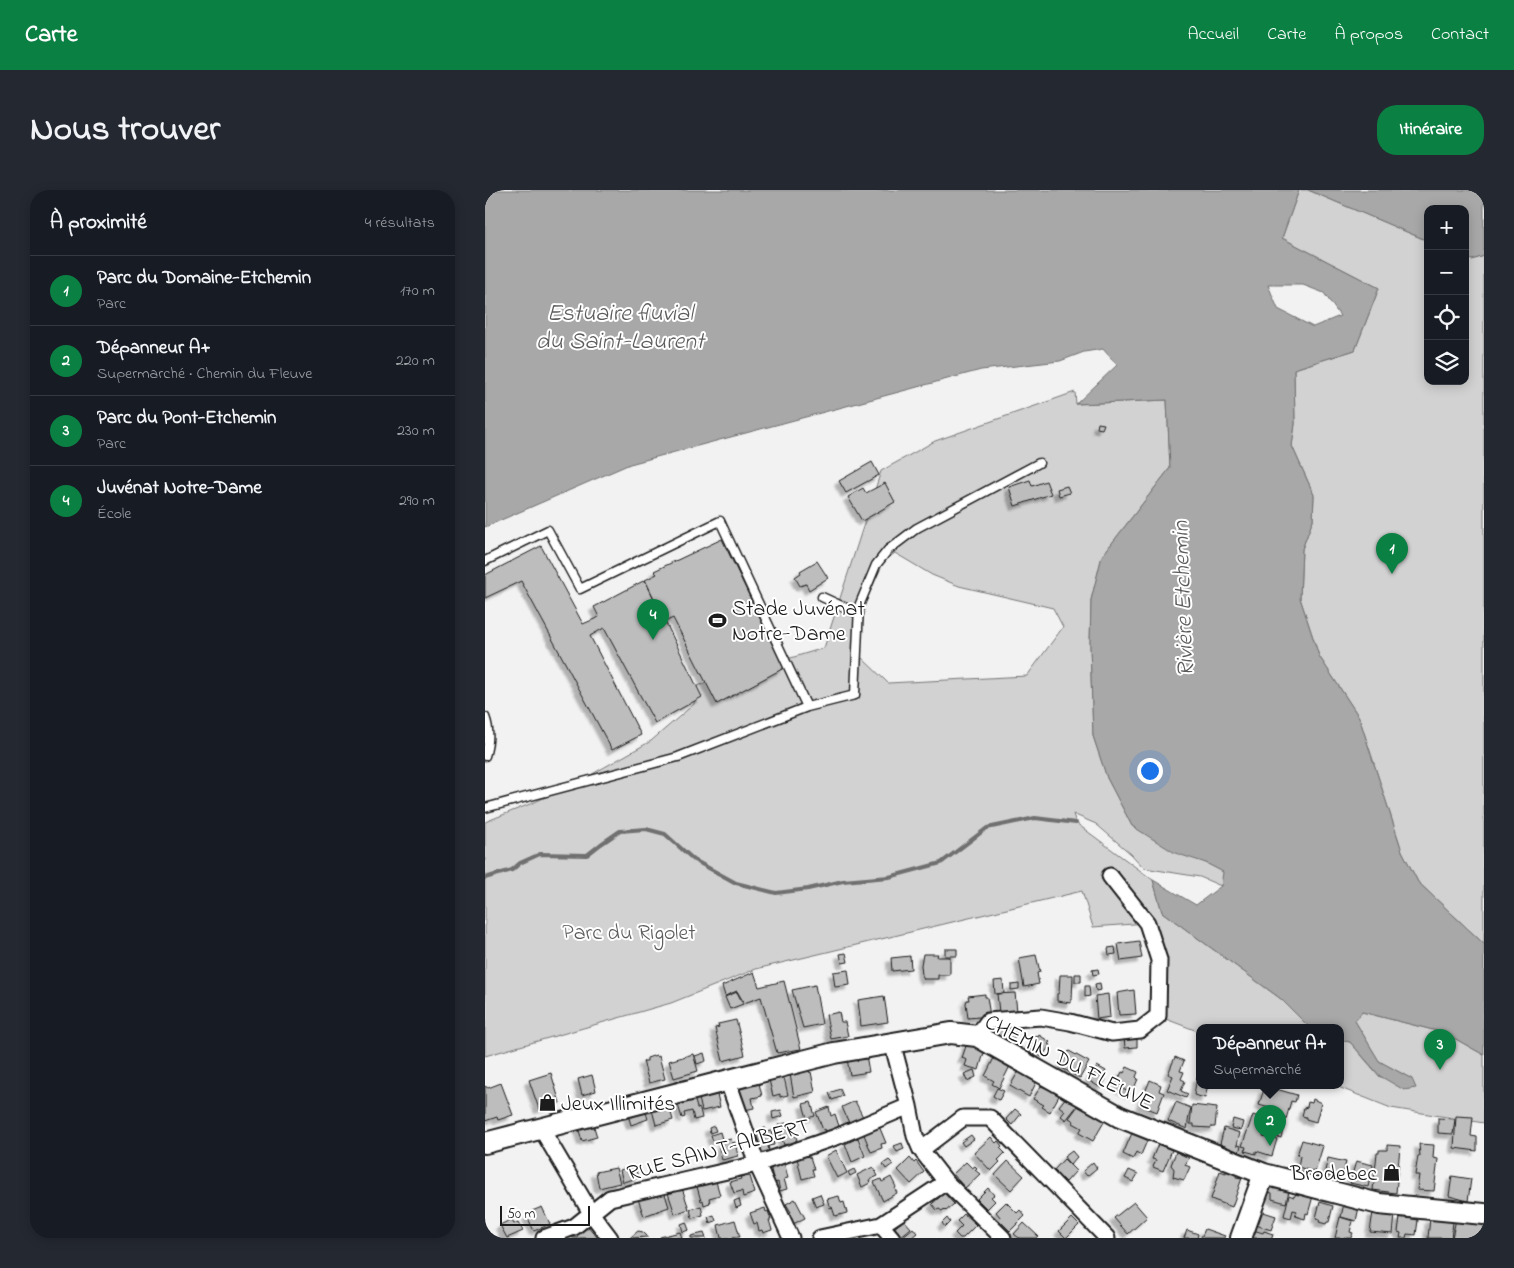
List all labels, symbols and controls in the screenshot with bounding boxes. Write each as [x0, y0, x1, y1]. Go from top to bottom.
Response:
text: Carte [25, 18, 77, 53]
text: Accueil [1187, 22, 1239, 48]
text: Carte [1267, 22, 1306, 48]
text: À propos [1334, 22, 1403, 48]
text: Contact [1431, 22, 1489, 48]
text: Nous trouver [30, 105, 220, 156]
button: Itinéraire [1377, 105, 1484, 155]
map controls [1424, 205, 1469, 385]
button: + [1424, 205, 1469, 250]
text: À proximité [50, 208, 147, 238]
text: 4 résultats [365, 211, 435, 235]
button: − [1424, 250, 1469, 295]
text: Parc du Domaine-Etchemin [97, 265, 311, 292]
text: 1 [63, 279, 69, 303]
text: 170 m [400, 279, 435, 303]
text: Parc [97, 292, 126, 316]
button: locate [1424, 295, 1469, 340]
water label: Estuaire fluvial du Saint-Laurent [536, 297, 706, 360]
text: Dépanneur A+ [97, 335, 211, 362]
button: layers [1424, 340, 1469, 385]
text: 2 [62, 349, 70, 373]
text: 220 m [396, 349, 435, 373]
text: Supermarché · Chemin du Fleuve [97, 362, 313, 386]
text: Parc du Pont-Etchemin [97, 405, 276, 432]
text: 3 [63, 419, 69, 443]
text: 230 m [397, 419, 435, 443]
text: Parc [97, 432, 126, 456]
text: Juvénat Notre-Dame [97, 475, 262, 502]
text: 4 [63, 489, 69, 513]
text: 290 m [399, 489, 435, 513]
text: École [97, 502, 132, 526]
water label: Rivière Etchemin [1164, 519, 1205, 678]
pin: 1 [1376, 533, 1408, 574]
place label: Stade Juvénat Notre-Dame [732, 594, 865, 651]
pin: 4 [637, 599, 669, 640]
sports icon: Stade Juvénat Notre-Dame [708, 610, 728, 630]
your location [1137, 758, 1163, 784]
park label: Parc du Rigolet [562, 918, 696, 951]
street label: CHEMIN DU FLEUVE [979, 1007, 1159, 1120]
popup [1196, 1024, 1344, 1089]
pin: 3 [1424, 1029, 1456, 1070]
text: Dépanneur A+ [1213, 1031, 1327, 1058]
text: Supermarché [1213, 1058, 1301, 1082]
place label: Jeux Illimités [561, 1089, 675, 1121]
shop icon: Jeux Illimités [537, 1092, 557, 1112]
pin: 2 [1254, 1105, 1286, 1146]
street label: RUE SAINT-ALBERT [624, 1111, 814, 1191]
place label: Brodebec [1289, 1159, 1377, 1191]
shop icon: Brodebec [1381, 1162, 1401, 1182]
scale bar [500, 1203, 590, 1226]
text: 50 m [507, 1204, 535, 1225]

